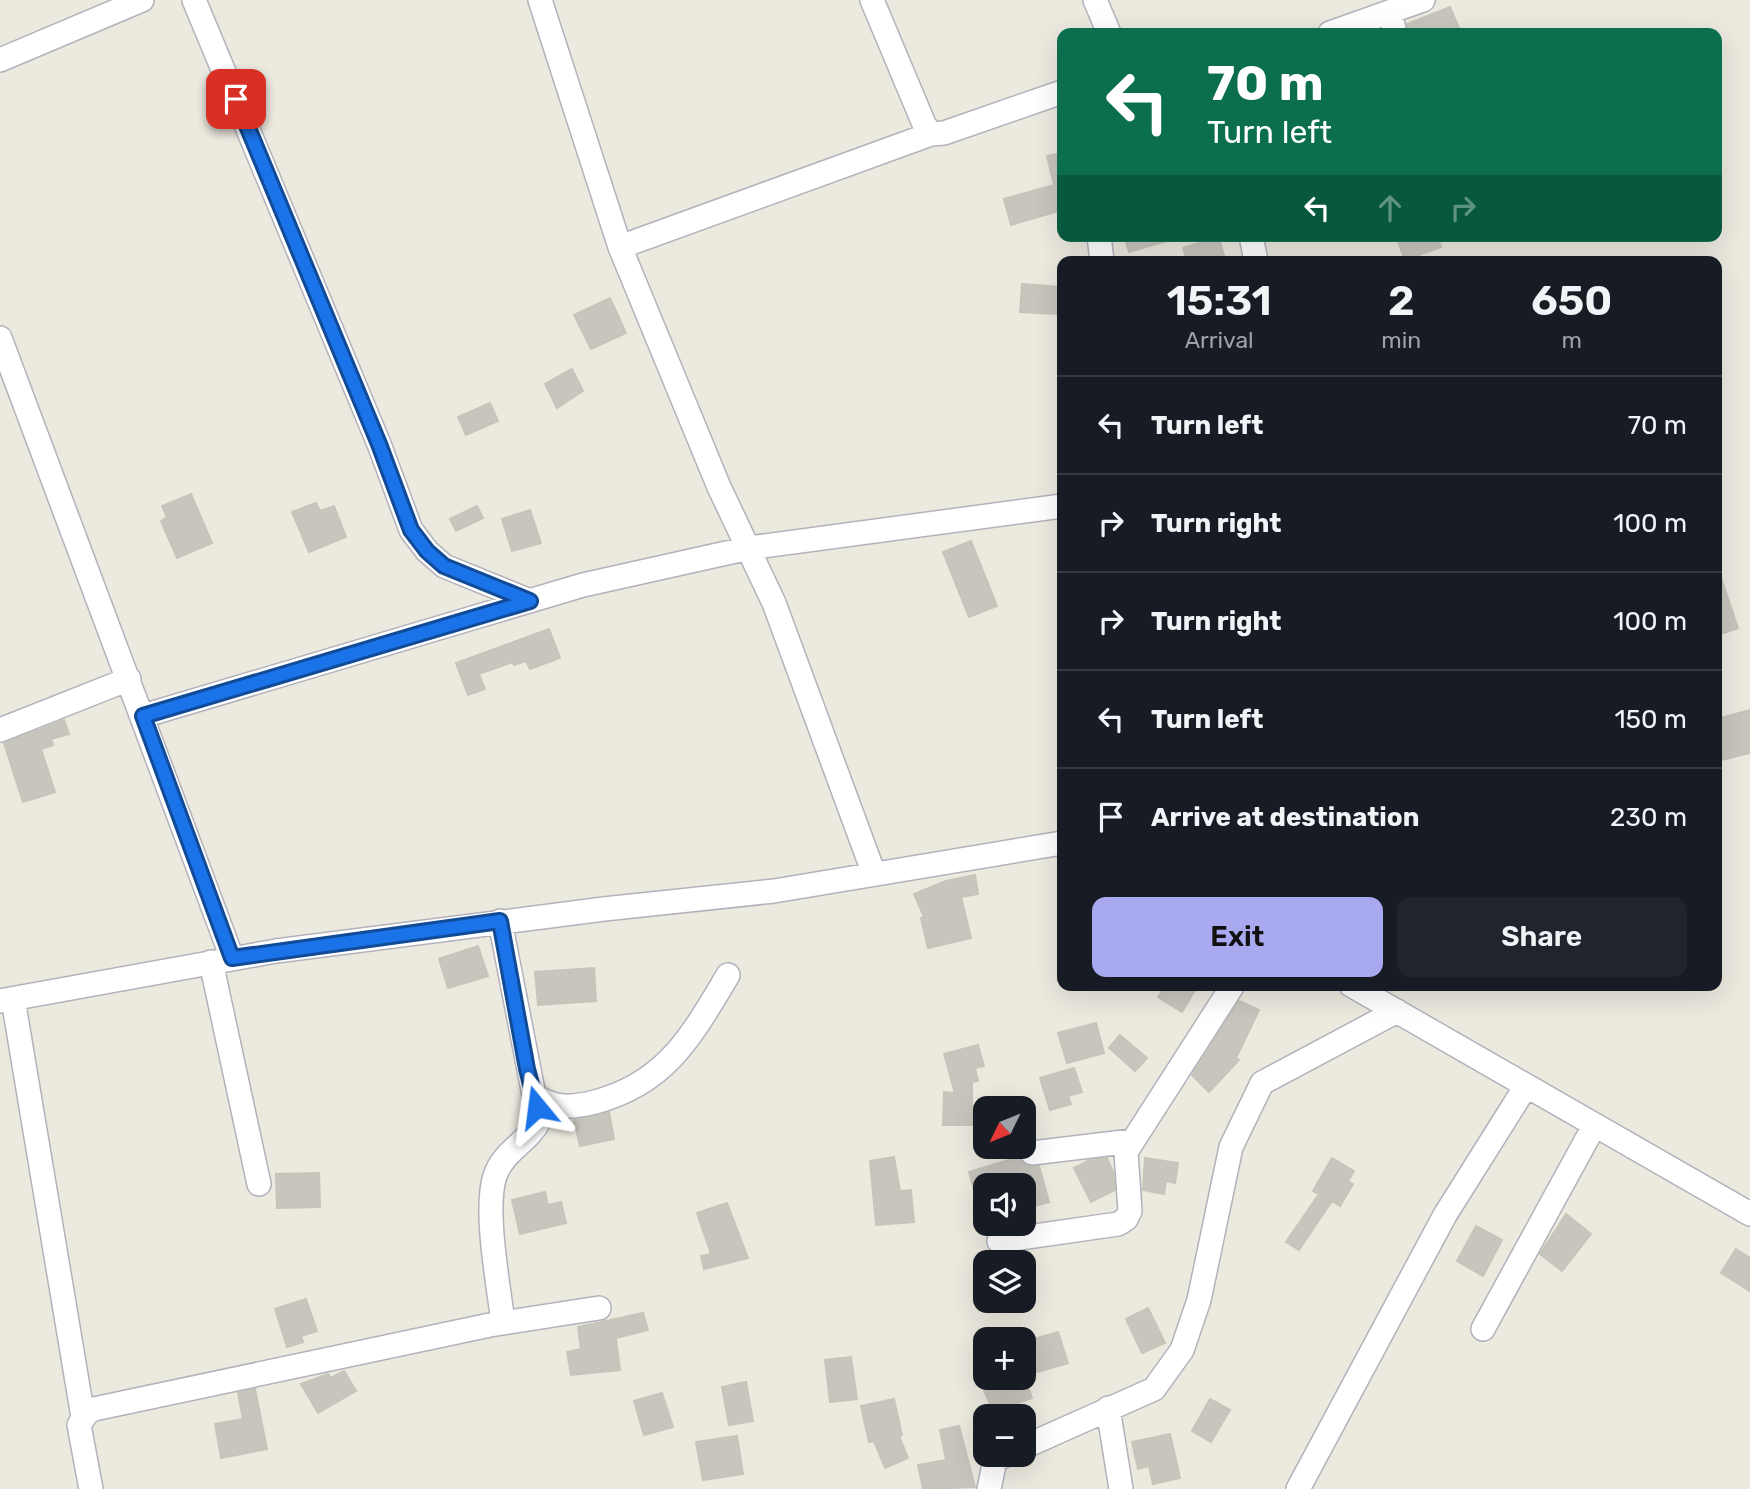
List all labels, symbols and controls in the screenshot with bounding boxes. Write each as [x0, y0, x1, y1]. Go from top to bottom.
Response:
text: 70 m [1207, 54, 1324, 112]
icon: left [1092, 56, 1183, 147]
pin [206, 69, 266, 129]
icon: arrive [217, 80, 255, 118]
text: Turn left [1207, 113, 1332, 151]
icon: left [1298, 189, 1336, 227]
icon: ahead [1371, 189, 1409, 227]
icon: right [1444, 189, 1482, 227]
text: 15:31 [1167, 276, 1272, 326]
text: 2 [1388, 276, 1415, 326]
text: 650 [1531, 276, 1612, 326]
text: Arrival [1185, 326, 1254, 354]
text: min [1381, 326, 1421, 354]
text: m [1561, 326, 1582, 354]
icon: left [1092, 406, 1130, 444]
text: Turn left [1151, 410, 1263, 441]
text: 70 m [1628, 410, 1687, 441]
icon: right [1092, 504, 1130, 542]
text: Turn right [1151, 508, 1281, 539]
text: 100 m [1613, 508, 1687, 539]
icon: right [1092, 602, 1130, 640]
text: Turn right [1151, 606, 1281, 637]
text: 100 m [1613, 606, 1687, 637]
icon: left [1092, 700, 1130, 738]
text: Turn left [1151, 704, 1263, 735]
text: 150 m [1614, 704, 1687, 735]
icon: arrive [1092, 798, 1130, 836]
text: Arrive at destination [1151, 802, 1419, 833]
text: 230 m [1610, 802, 1687, 833]
button: Exit [1092, 897, 1383, 977]
button: Share [1397, 897, 1687, 977]
position arrow [500, 1070, 574, 1144]
north arrow [973, 1096, 1036, 1158]
map controls [973, 1096, 1036, 1467]
button: sound [973, 1173, 1036, 1236]
button: layers [973, 1250, 1036, 1313]
button: + [973, 1327, 1036, 1390]
button: − [973, 1404, 1036, 1467]

